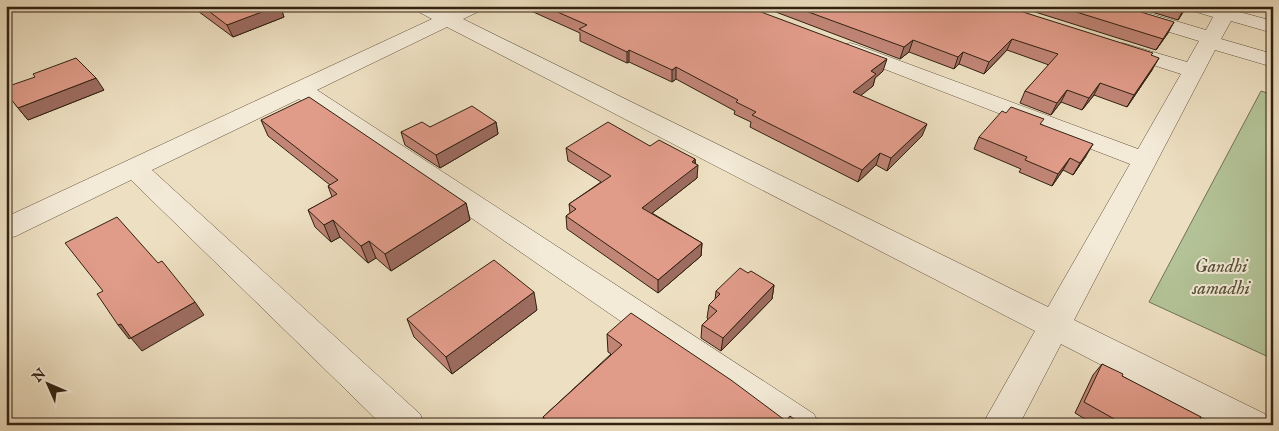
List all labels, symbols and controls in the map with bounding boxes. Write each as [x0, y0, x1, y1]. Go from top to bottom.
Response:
park label: Gandhi samadhi [1191, 255, 1251, 301]
north arrow [22, 358, 72, 408]
text: N [28, 365, 50, 387]

